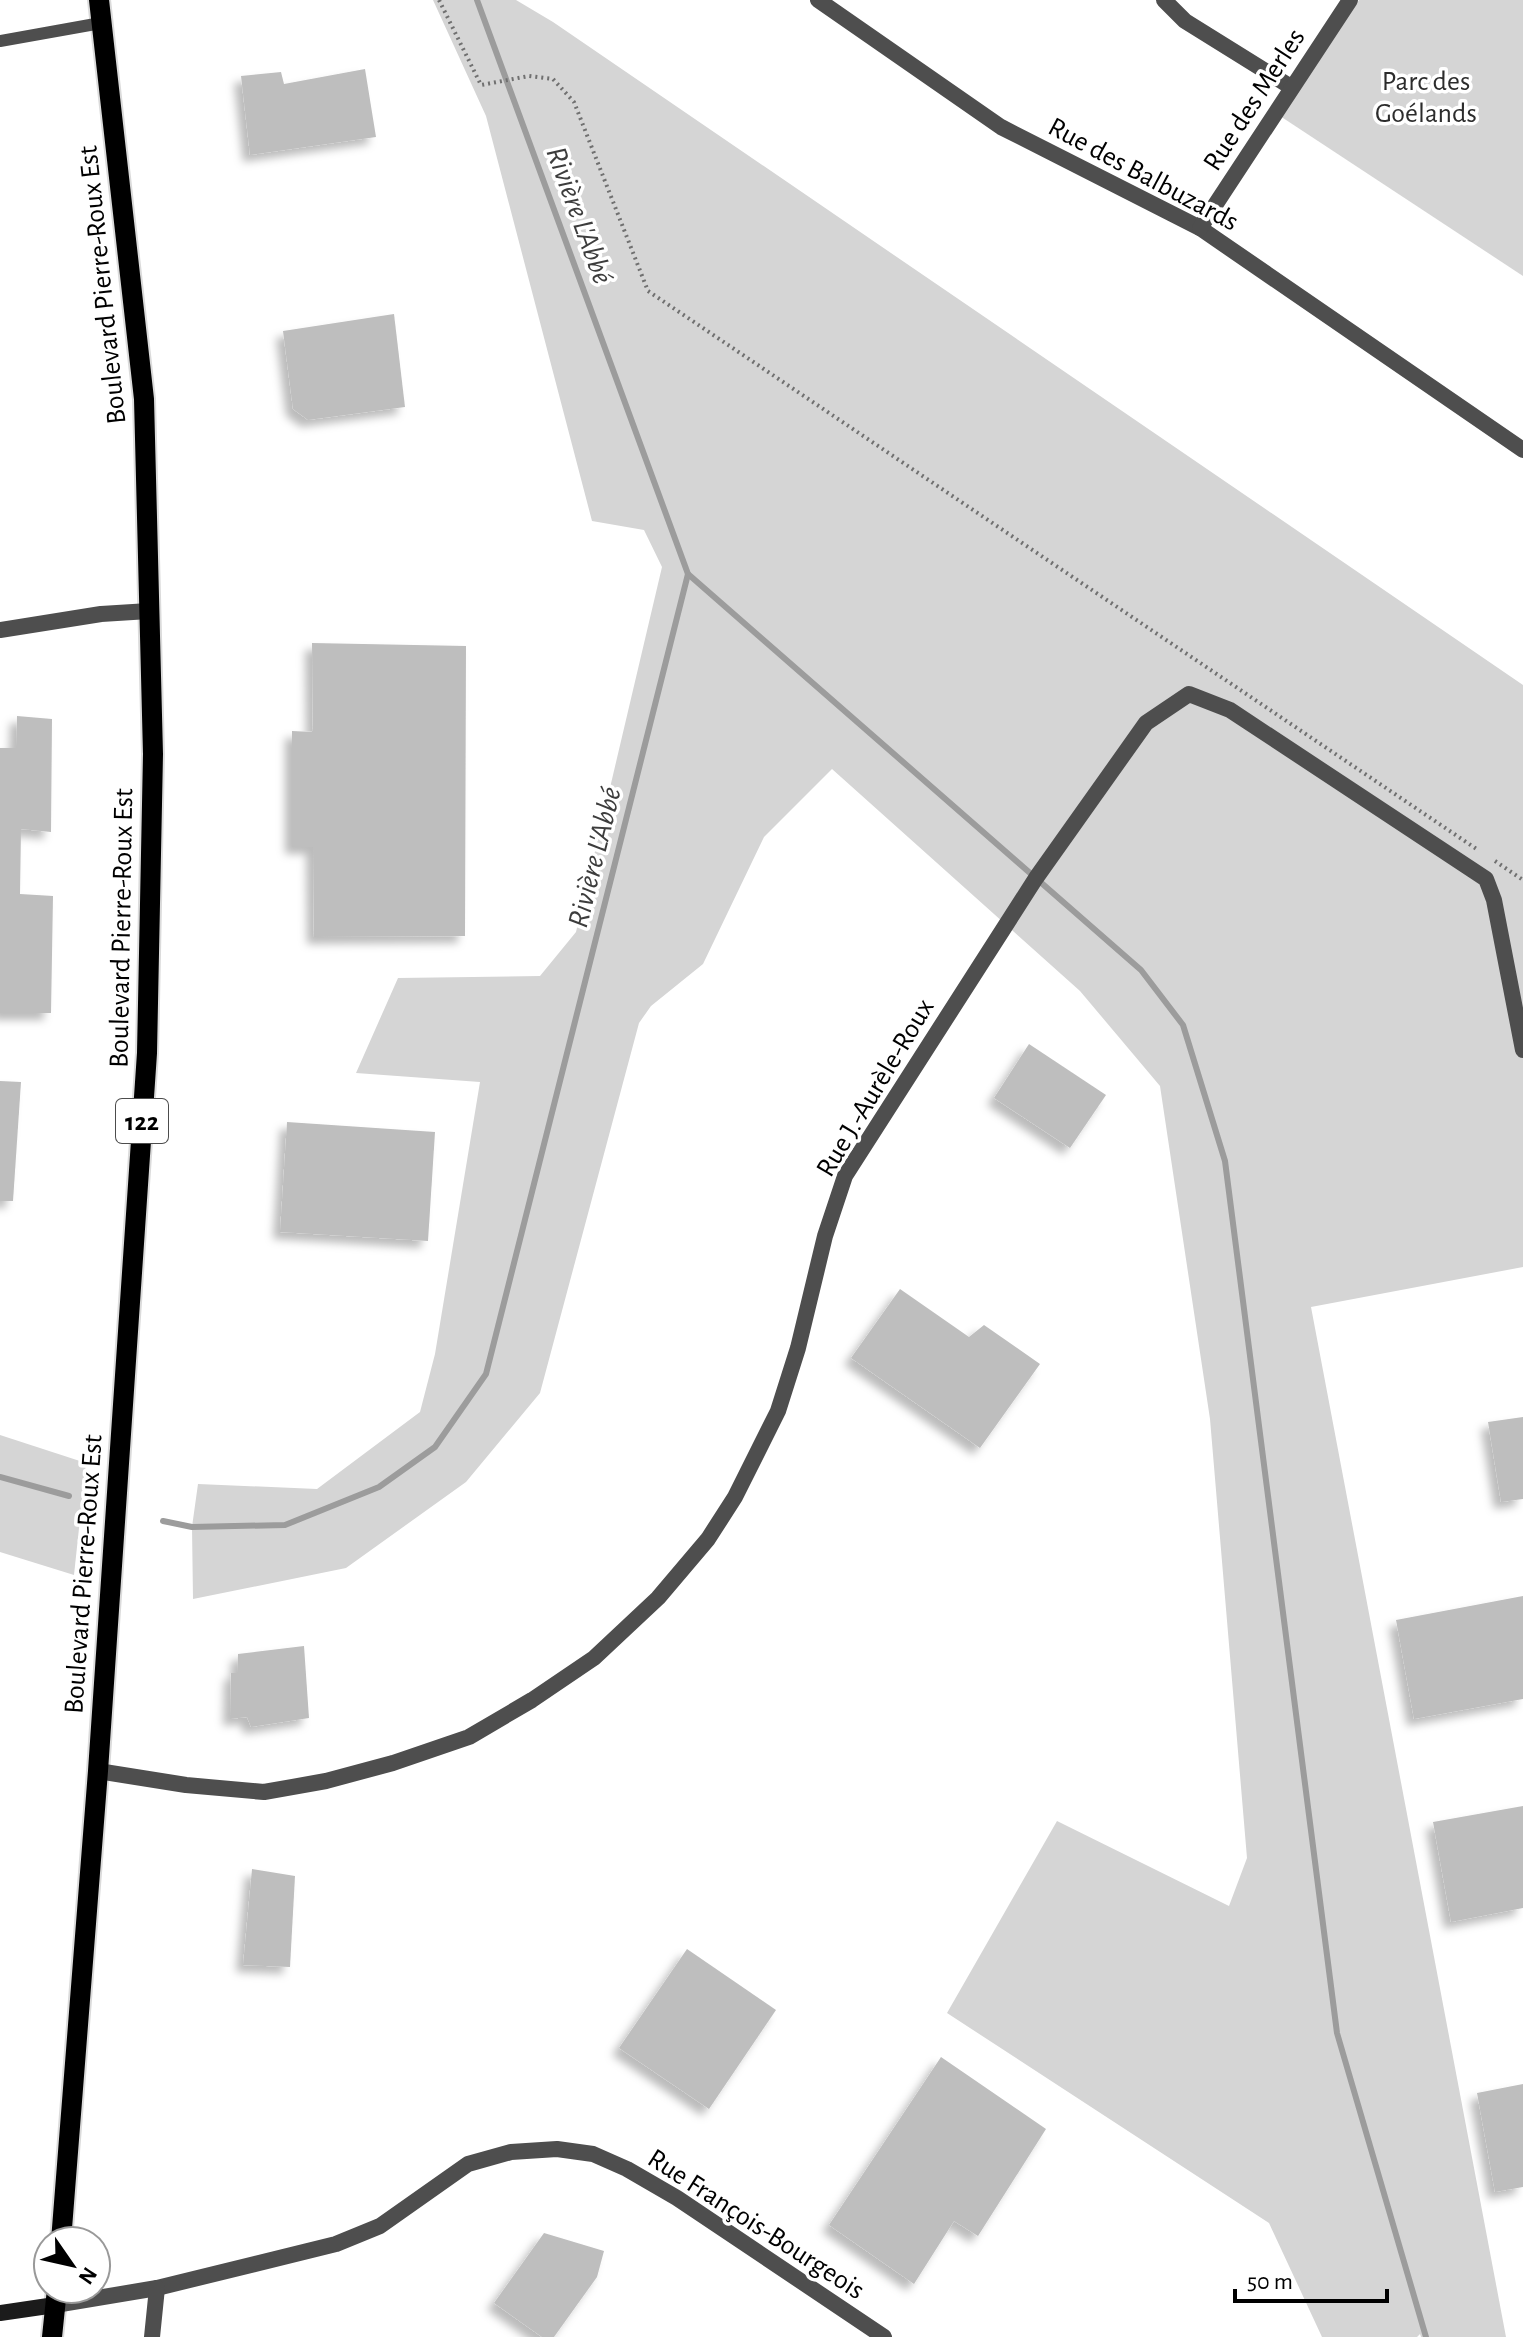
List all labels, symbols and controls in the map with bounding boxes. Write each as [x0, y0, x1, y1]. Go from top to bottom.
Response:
street label: Rue des Merles [1199, 24, 1311, 176]
park label: Parc des Goélands [1375, 68, 1477, 128]
street label: Rue des Balbuzards [1043, 113, 1243, 237]
water label: Rivière L'Abbé [540, 143, 618, 288]
street label: Boulevard Pierre-Roux Est [74, 144, 132, 425]
water label: Rivière L'Abbé [563, 784, 627, 931]
street label: Boulevard Pierre-Roux Est [106, 788, 138, 1068]
street label: Rue J.-Aurèle-Roux [812, 994, 940, 1182]
road number: 122 [116, 1099, 168, 1143]
street label: Boulevard Pierre-Roux Est [60, 1433, 108, 1715]
street label: Rue François-Bourgeois [643, 2144, 869, 2305]
north arrow [32, 2225, 112, 2305]
scale bar [1235, 2253, 1387, 2303]
text: N [74, 2263, 101, 2288]
text: 50 m [1247, 2270, 1293, 2294]

